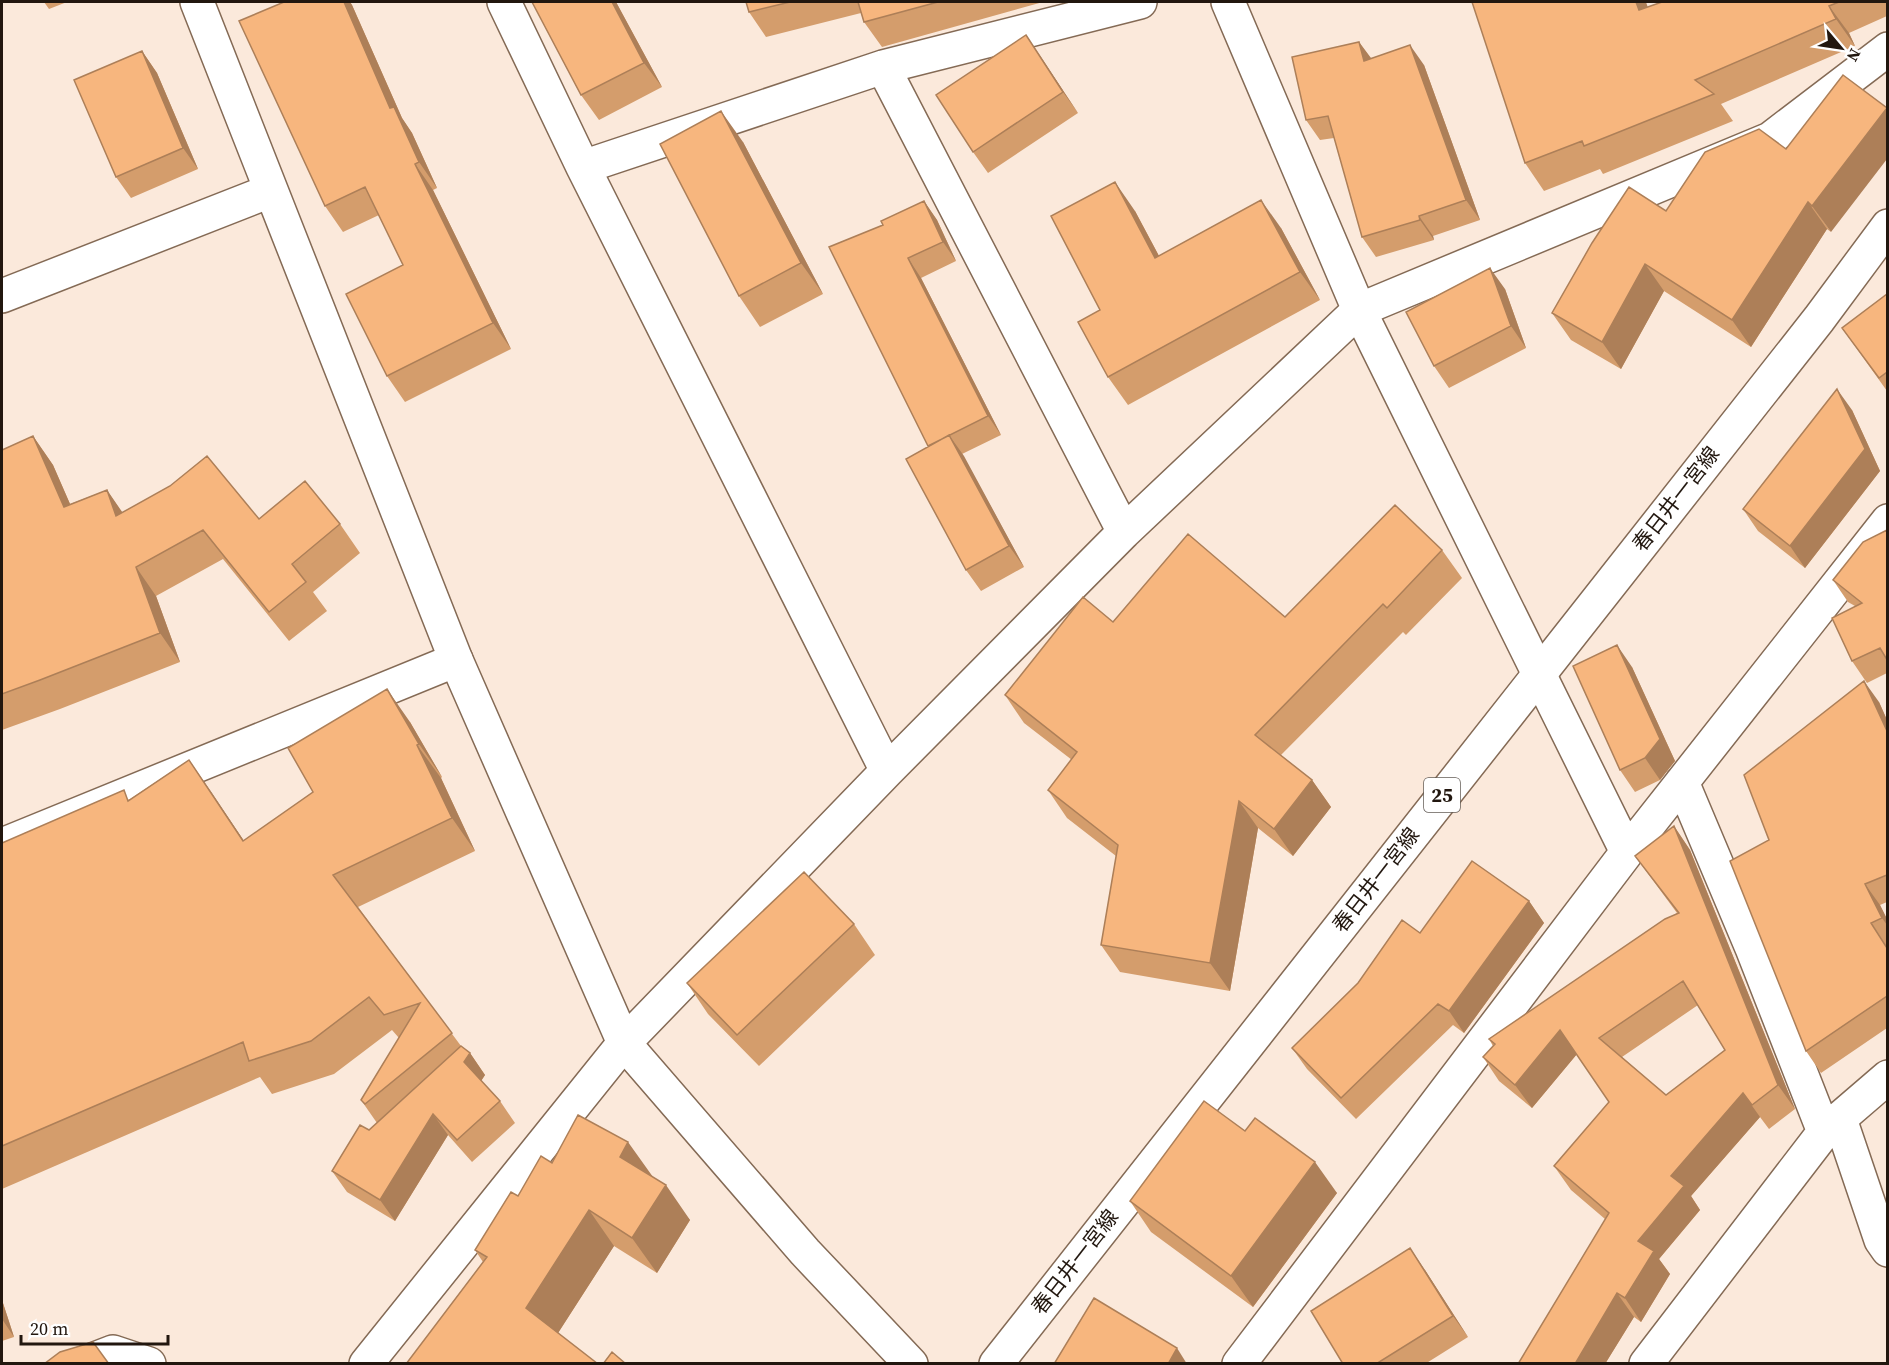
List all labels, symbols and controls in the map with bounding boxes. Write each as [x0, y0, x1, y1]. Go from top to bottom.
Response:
north arrow [1811, 18, 1871, 78]
text: N [1842, 45, 1867, 66]
street label: 春日井一宮線 [1625, 440, 1726, 557]
road number: 25 [1424, 778, 1460, 812]
street label: 春日井一宮線 [1325, 821, 1426, 938]
street label: 春日井一宮線 [1024, 1203, 1125, 1320]
scale bar [21, 1308, 168, 1346]
text: 20 m [30, 1316, 68, 1341]

